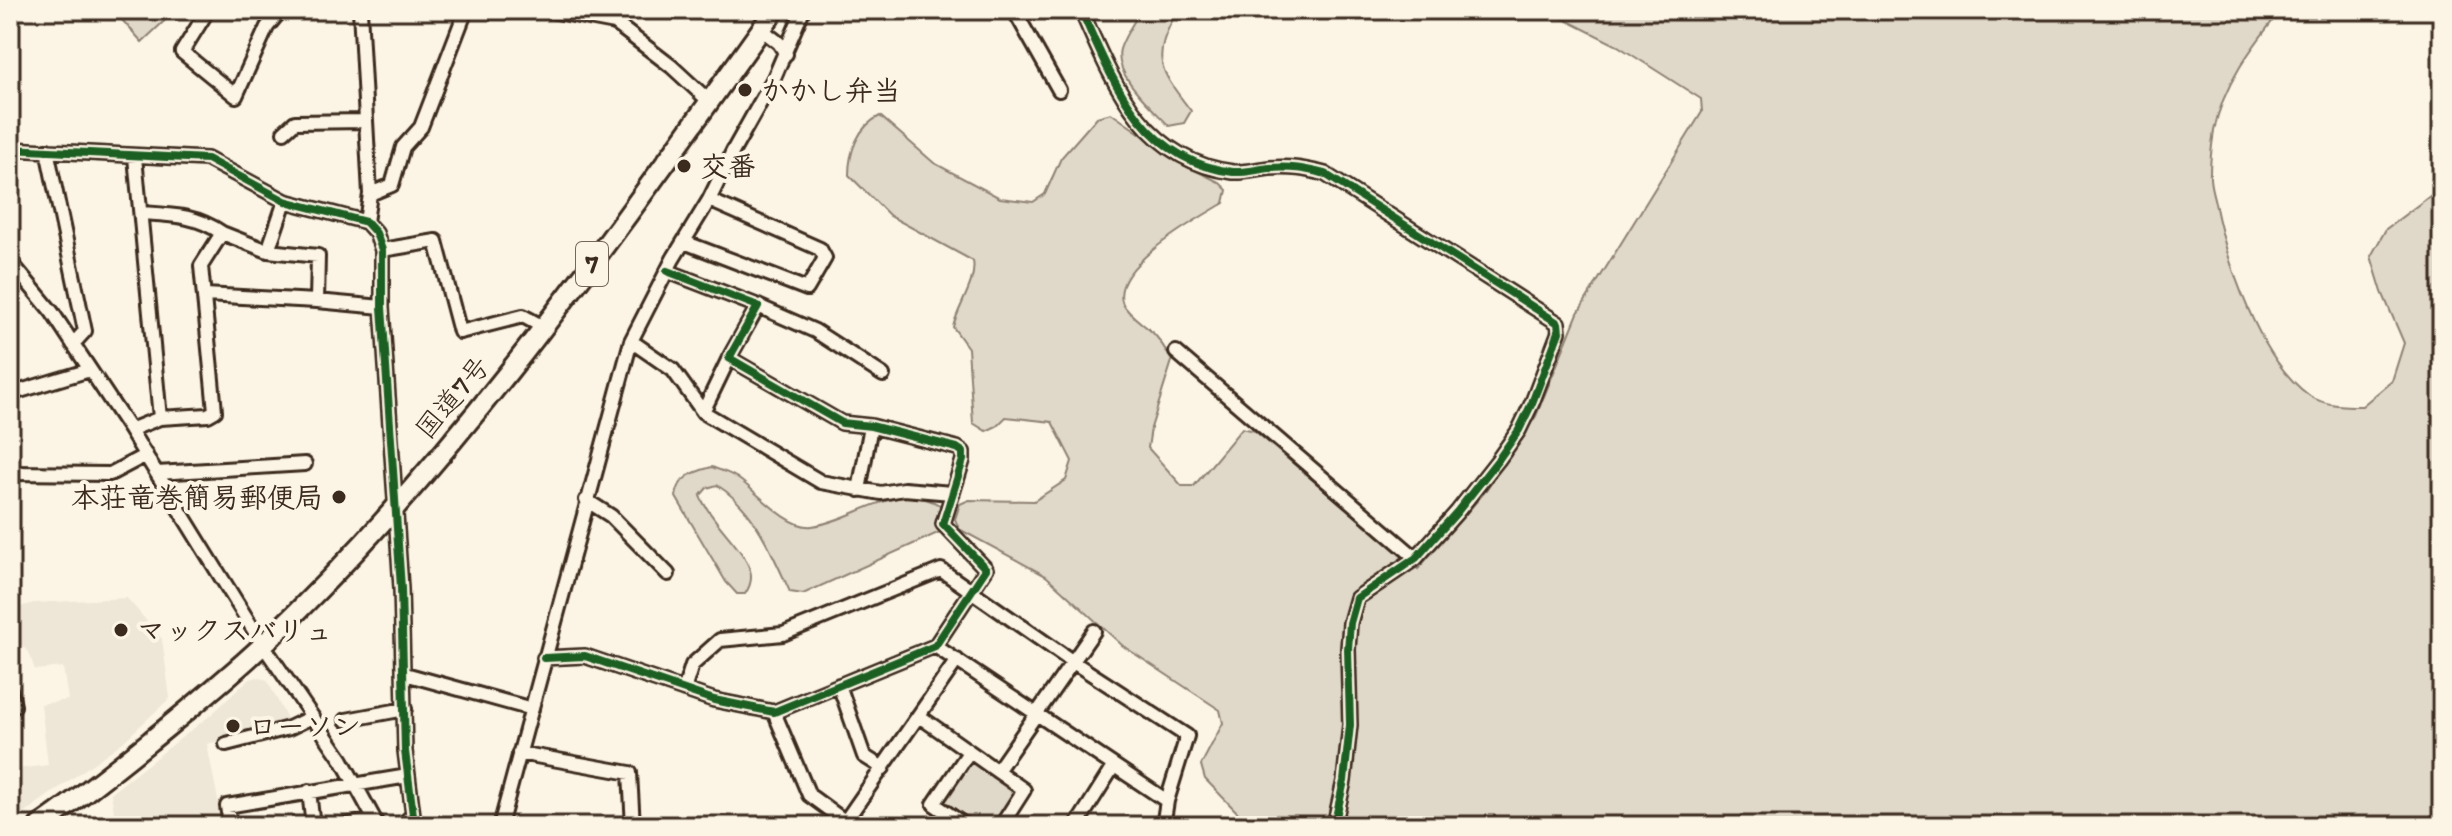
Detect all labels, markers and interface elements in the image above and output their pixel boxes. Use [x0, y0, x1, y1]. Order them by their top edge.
place label: かかし弁当 [761, 73, 901, 107]
marker: かかし弁当 [736, 81, 754, 99]
place label: 交番 [700, 149, 756, 183]
marker: 交番 [675, 157, 693, 175]
road number: 7 [576, 242, 608, 286]
street label: 国道7号 [408, 349, 496, 445]
place label: 本荘竜巻簡易郵便局 [71, 480, 323, 514]
marker: 本荘竜巻簡易郵便局 [330, 488, 348, 506]
place label: マックスバリュ [137, 613, 333, 647]
marker: マックスバリュ [112, 621, 130, 639]
place label: ローソン [249, 709, 361, 743]
marker: ローソン [224, 717, 242, 735]

